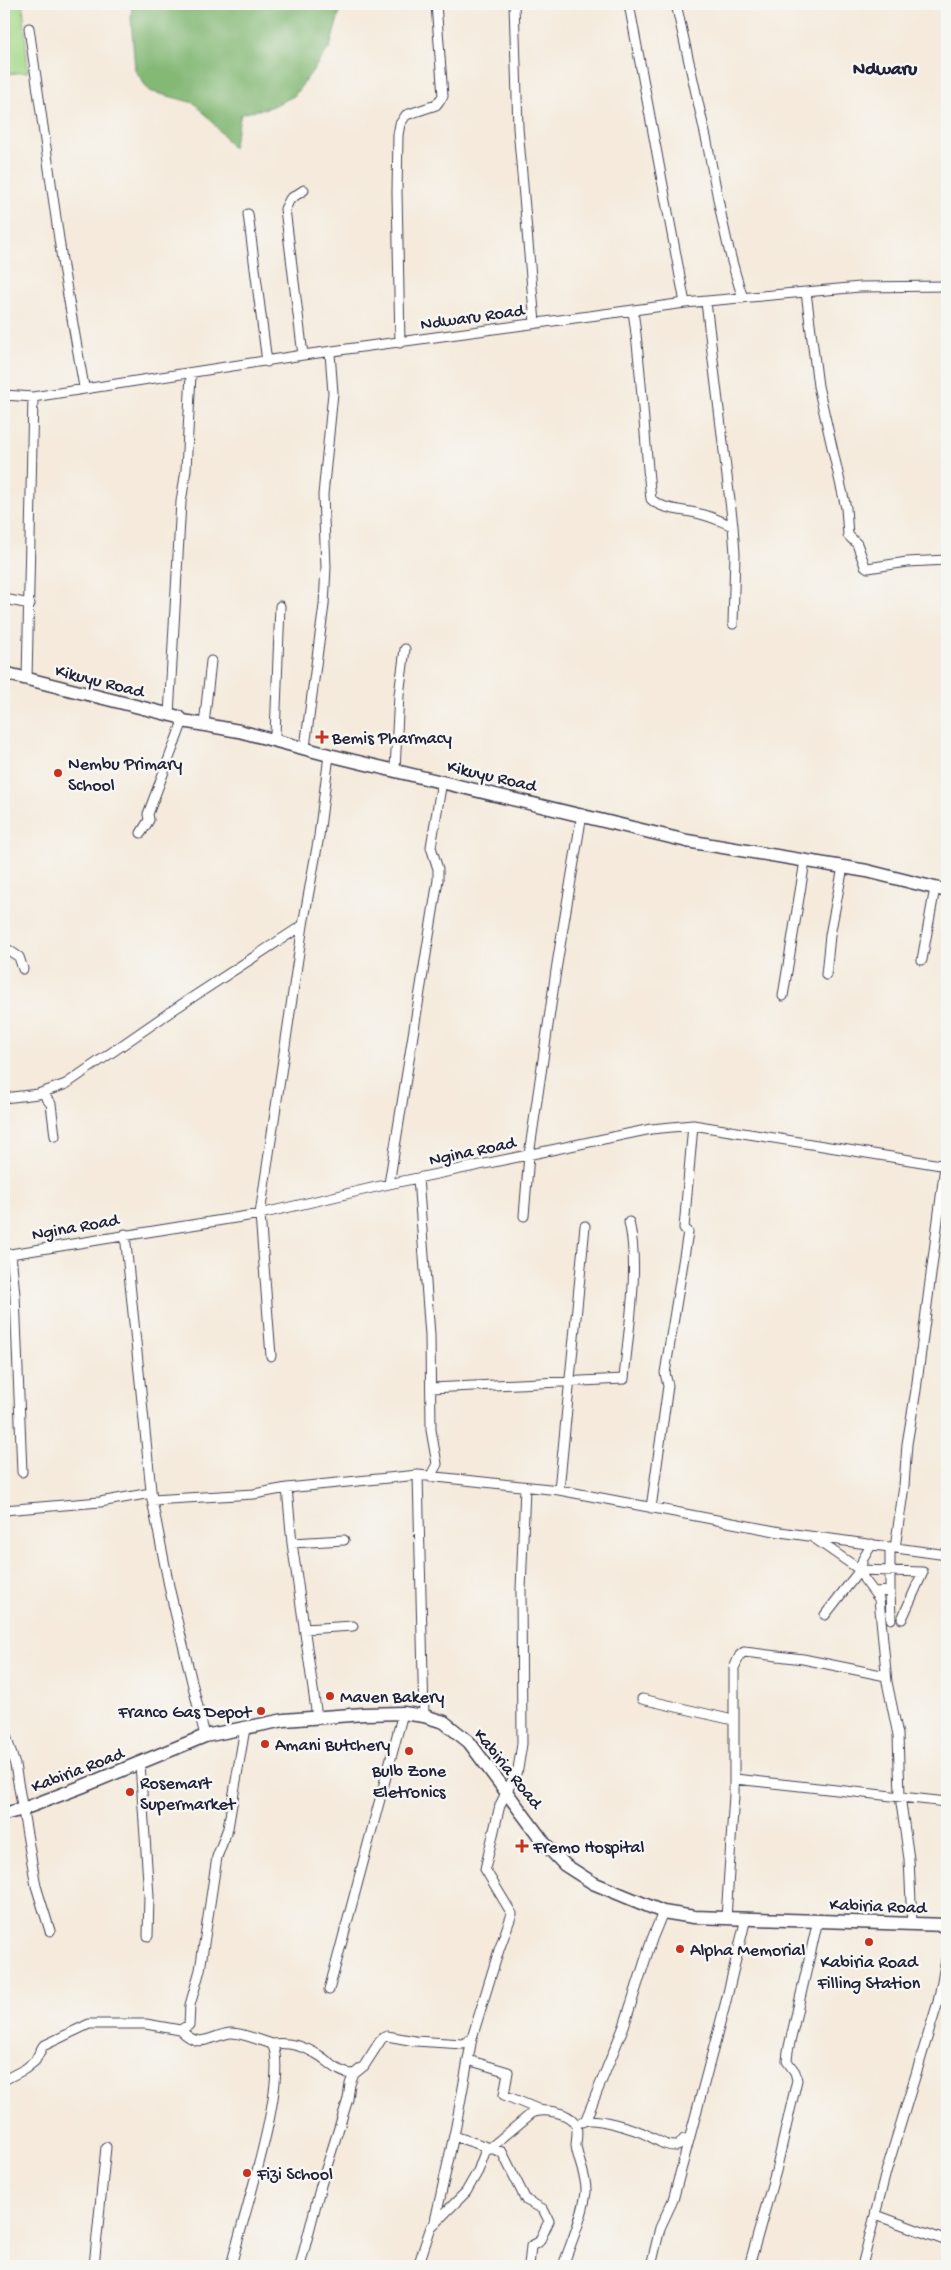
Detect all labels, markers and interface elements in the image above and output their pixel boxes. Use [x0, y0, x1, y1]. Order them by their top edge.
district label: Ndwaru [853, 59, 917, 82]
street label: Ndwaru Road [419, 301, 527, 336]
street label: Kikuyu Road [53, 661, 148, 704]
place label: Bemis Pharmacy [331, 729, 452, 750]
marker: Bemis Pharmacy [316, 731, 328, 743]
place label: Nembu Primary School [68, 755, 182, 797]
street label: Kikuyu Road [445, 757, 540, 798]
marker: Nembu Primary School [52, 767, 64, 779]
street label: Ngina Road [427, 1133, 519, 1172]
street label: Ngina Road [30, 1210, 122, 1246]
place label: Maven Bakery [340, 1688, 444, 1709]
marker: Maven Bakery [324, 1690, 336, 1702]
place label: Franco Gas Depot [117, 1703, 253, 1724]
marker: Franco Gas Depot [255, 1705, 267, 1717]
street label: Kabiria Road [468, 1725, 547, 1815]
place label: Amani Butchery [275, 1736, 391, 1757]
marker: Amani Butchery [259, 1738, 271, 1750]
street label: Kabiria Road [29, 1744, 128, 1799]
marker: Bulb Zone Eletronics [403, 1745, 415, 1757]
place label: Bulb Zone Eletronics [371, 1762, 447, 1804]
place label: Rosemart Supermarket [140, 1774, 237, 1816]
marker: Rosemart Supermarket [124, 1786, 136, 1798]
place label: Fremo Hospital [532, 1838, 645, 1859]
marker: Fremo Hospital [515, 1839, 529, 1853]
street label: Kabiria Road [829, 1895, 928, 1920]
marker: Kabiria Road Filling Station [863, 1936, 875, 1948]
place label: Alpha Memorial [690, 1941, 806, 1962]
marker: Alpha Memorial [674, 1943, 686, 1955]
place label: Kabiria Road Filling Station [817, 1953, 921, 1995]
place label: Fizi School [256, 2165, 333, 2186]
marker: Fizi School [241, 2167, 253, 2179]

